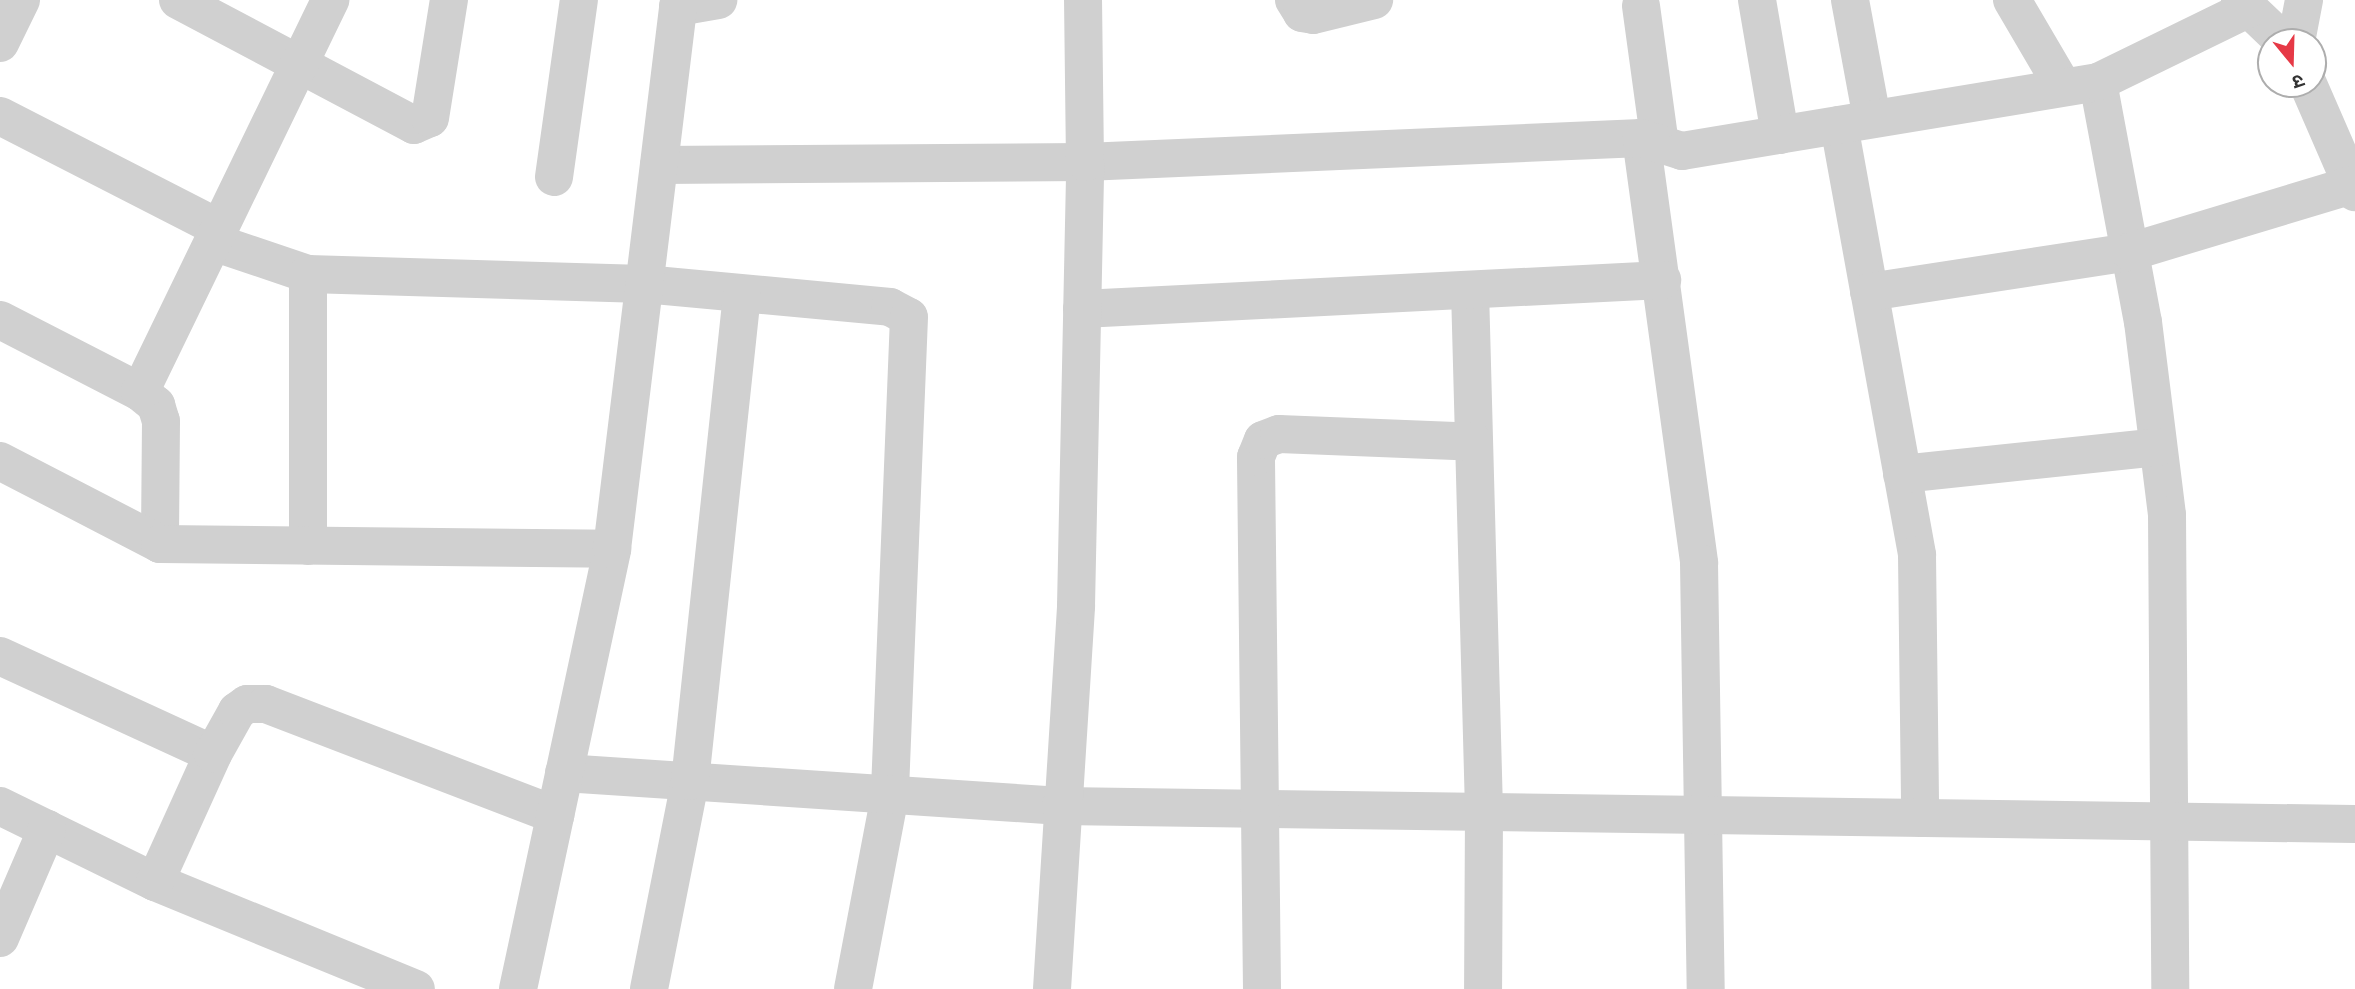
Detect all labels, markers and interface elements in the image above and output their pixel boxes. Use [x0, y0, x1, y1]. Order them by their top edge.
north arrow [2257, 28, 2327, 98]
text: उ [2289, 69, 2307, 94]

